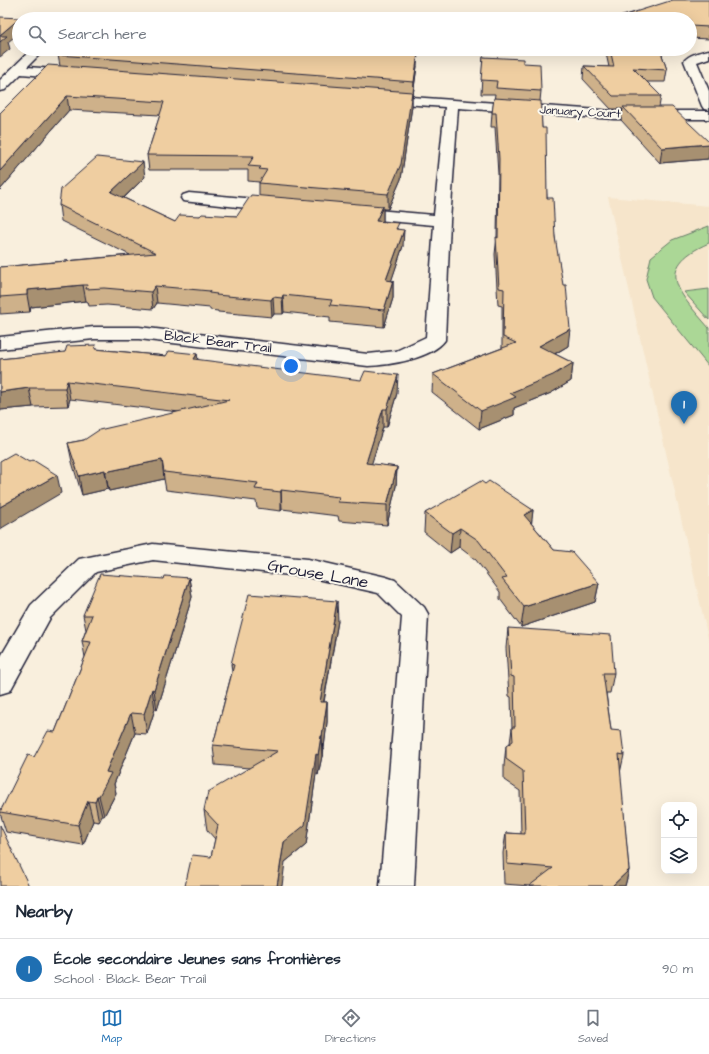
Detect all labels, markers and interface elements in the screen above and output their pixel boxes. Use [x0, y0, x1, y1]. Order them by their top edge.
search box [12, 12, 697, 56]
icon: search [26, 23, 48, 45]
text: Search here [58, 24, 147, 45]
street label: January Court [539, 101, 621, 124]
street label: Black Bear Trail [163, 325, 273, 359]
your location [281, 356, 301, 376]
pin: 1 [671, 391, 697, 424]
street label: Grouse Lane [266, 553, 370, 595]
map controls [661, 802, 697, 874]
button: locate [661, 802, 697, 838]
button: layers [661, 838, 697, 874]
text: Nearby [16, 900, 73, 924]
text: École secondaire Jeunes sans frontières [54, 949, 341, 970]
text: 1 [28, 960, 30, 978]
text: 90 m [662, 960, 693, 978]
text: School · Black Bear Trail [54, 970, 206, 988]
tab: Map [101, 1007, 123, 1046]
tab: Directions [325, 1007, 376, 1046]
tab: Saved [578, 1007, 608, 1046]

